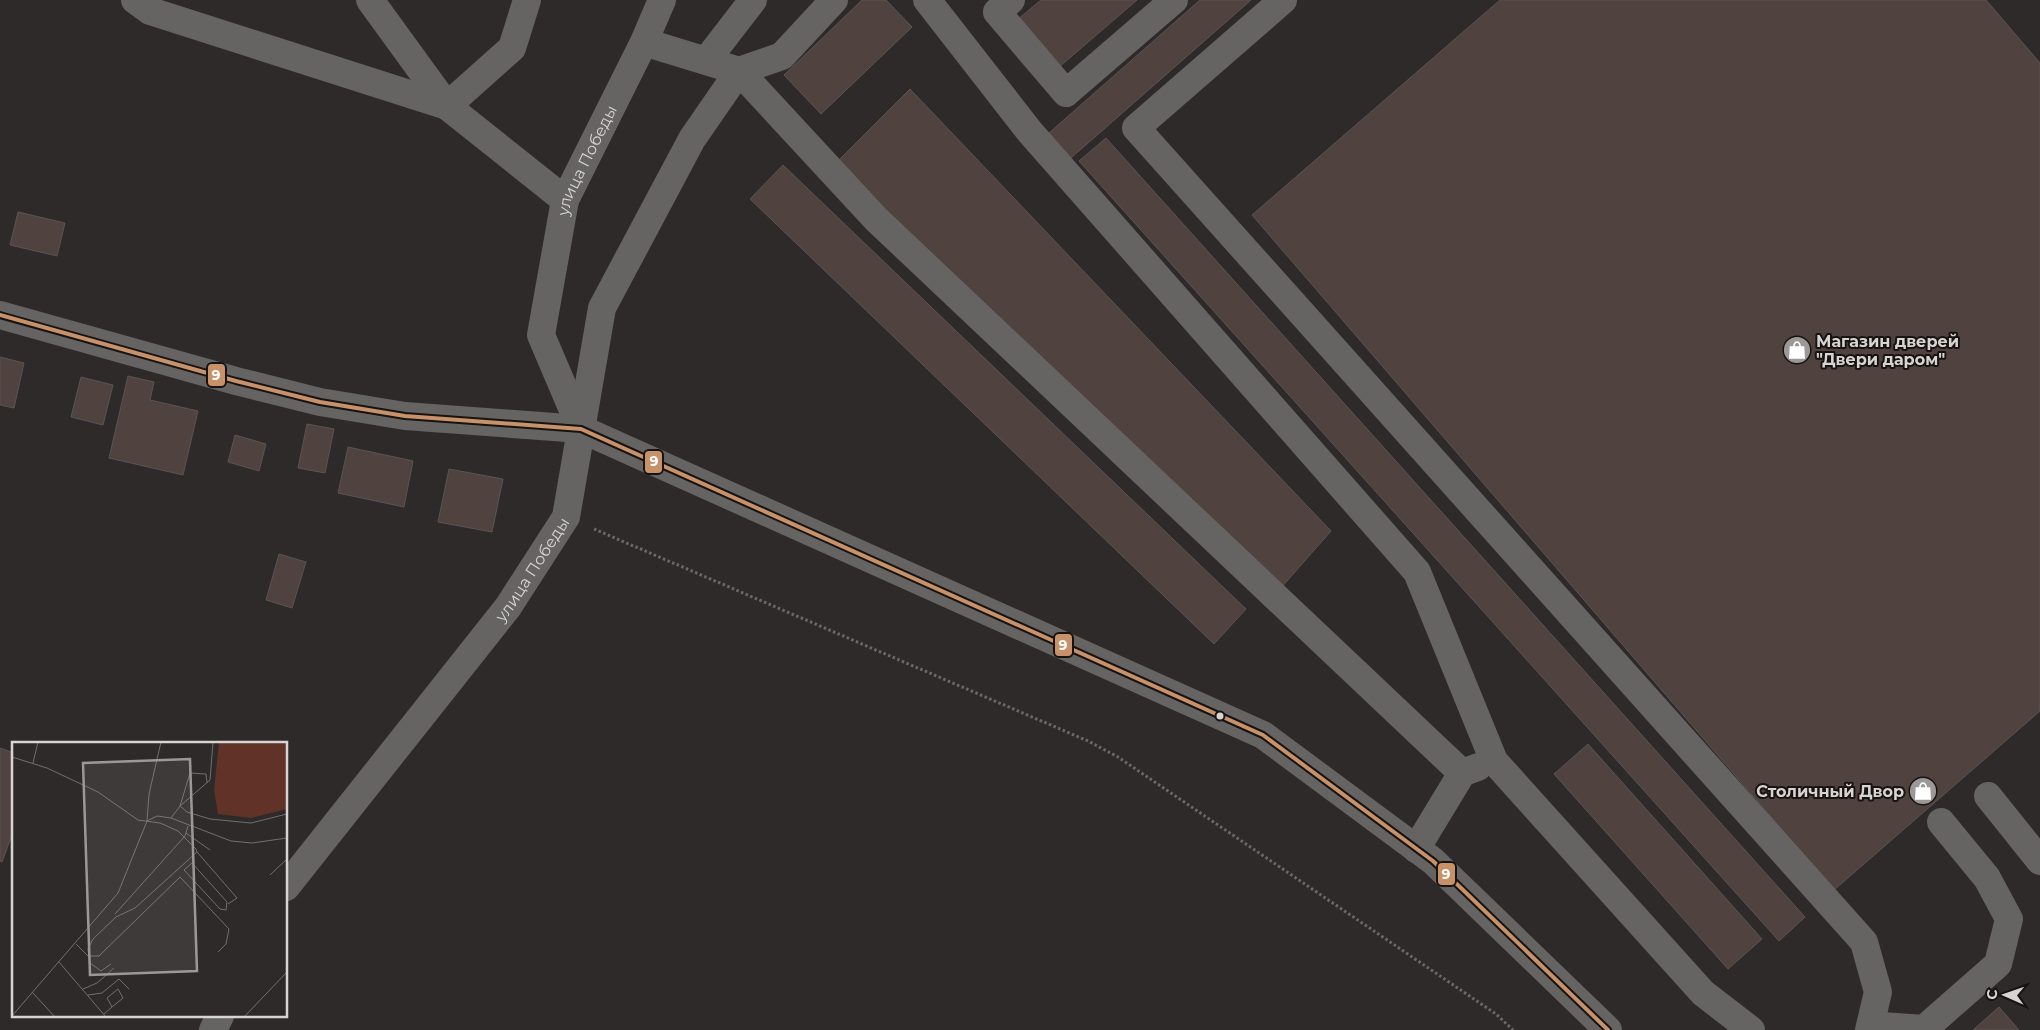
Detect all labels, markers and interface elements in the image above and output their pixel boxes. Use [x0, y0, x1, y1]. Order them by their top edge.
street label: улица Победы [553, 102, 621, 218]
place label: Магазин дверей "Двери даром" [1816, 332, 1959, 369]
shop icon: Магазин дверей "Двери даром" [1782, 335, 1812, 365]
line badge: 9 [207, 363, 226, 387]
text: 9 [212, 366, 221, 384]
line badge: 9 [644, 450, 663, 474]
text: 9 [650, 452, 659, 470]
street label: улица Победы [490, 514, 573, 626]
line badge: 9 [1054, 633, 1073, 657]
text: 9 [1059, 636, 1068, 654]
unlabelled marker [1215, 711, 1225, 721]
inset map [12, 742, 288, 1018]
shop icon: Столичный Двор [1908, 776, 1938, 806]
place label: Столичный Двор [1756, 782, 1904, 801]
line badge: 9 [1437, 862, 1456, 886]
text: 9 [1442, 865, 1451, 883]
north arrow [1980, 970, 2030, 1020]
text: С [1983, 989, 2001, 1000]

